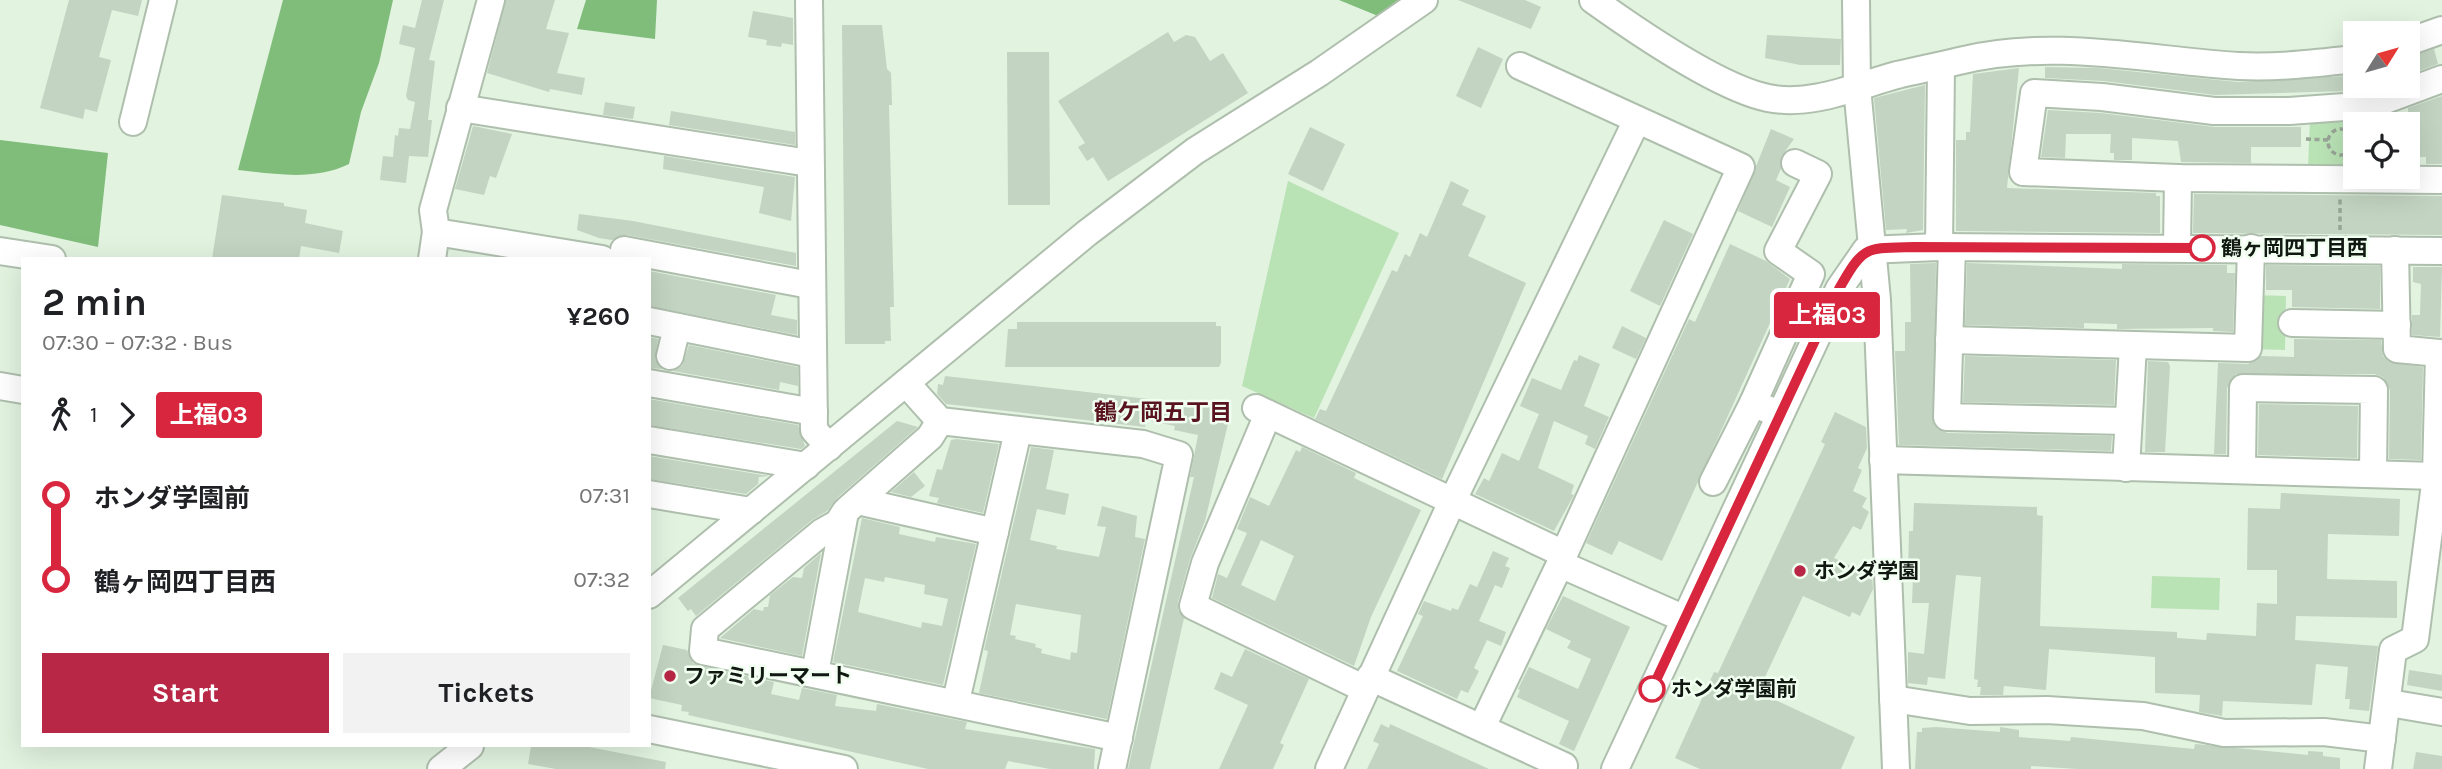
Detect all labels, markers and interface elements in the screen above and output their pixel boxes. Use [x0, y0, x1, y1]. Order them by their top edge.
north arrow [2343, 21, 2420, 98]
map controls [2343, 21, 2420, 189]
button: locate [2343, 112, 2420, 189]
marker: 鶴ヶ岡四丁目西 [2189, 235, 2215, 261]
place label: 鶴ヶ岡四丁目西 [2221, 236, 2368, 260]
text: 2 min [42, 280, 147, 325]
line badge: 上福03 [1778, 292, 1876, 338]
text: ¥260 [567, 301, 630, 332]
text: 上福03 [1788, 301, 1866, 329]
text: 07:30 – 07:32 · Bus [42, 329, 233, 356]
icon: walk [42, 396, 80, 434]
icon: forward [108, 396, 146, 434]
district label: 鶴ケ岡五丁目 [1094, 399, 1232, 426]
text: 1 [90, 401, 98, 428]
text: 上福03 [170, 401, 248, 429]
text: 07:31 [579, 482, 630, 509]
text: ホンダ学園前 [94, 483, 250, 514]
place label: ホンダ学園 [1814, 559, 1919, 583]
marker: ホンダ学園 [1792, 563, 1808, 579]
text: 07:32 [573, 566, 630, 593]
text: 鶴ヶ岡四丁目西 [94, 567, 276, 598]
button: Start [42, 653, 329, 733]
button: Tickets [343, 653, 630, 733]
place label: ファミリーマート [684, 664, 852, 688]
marker: ファミリーマート [662, 668, 678, 684]
marker: ホンダ学園前 [1639, 676, 1665, 702]
place label: ホンダ学園前 [1671, 677, 1797, 701]

